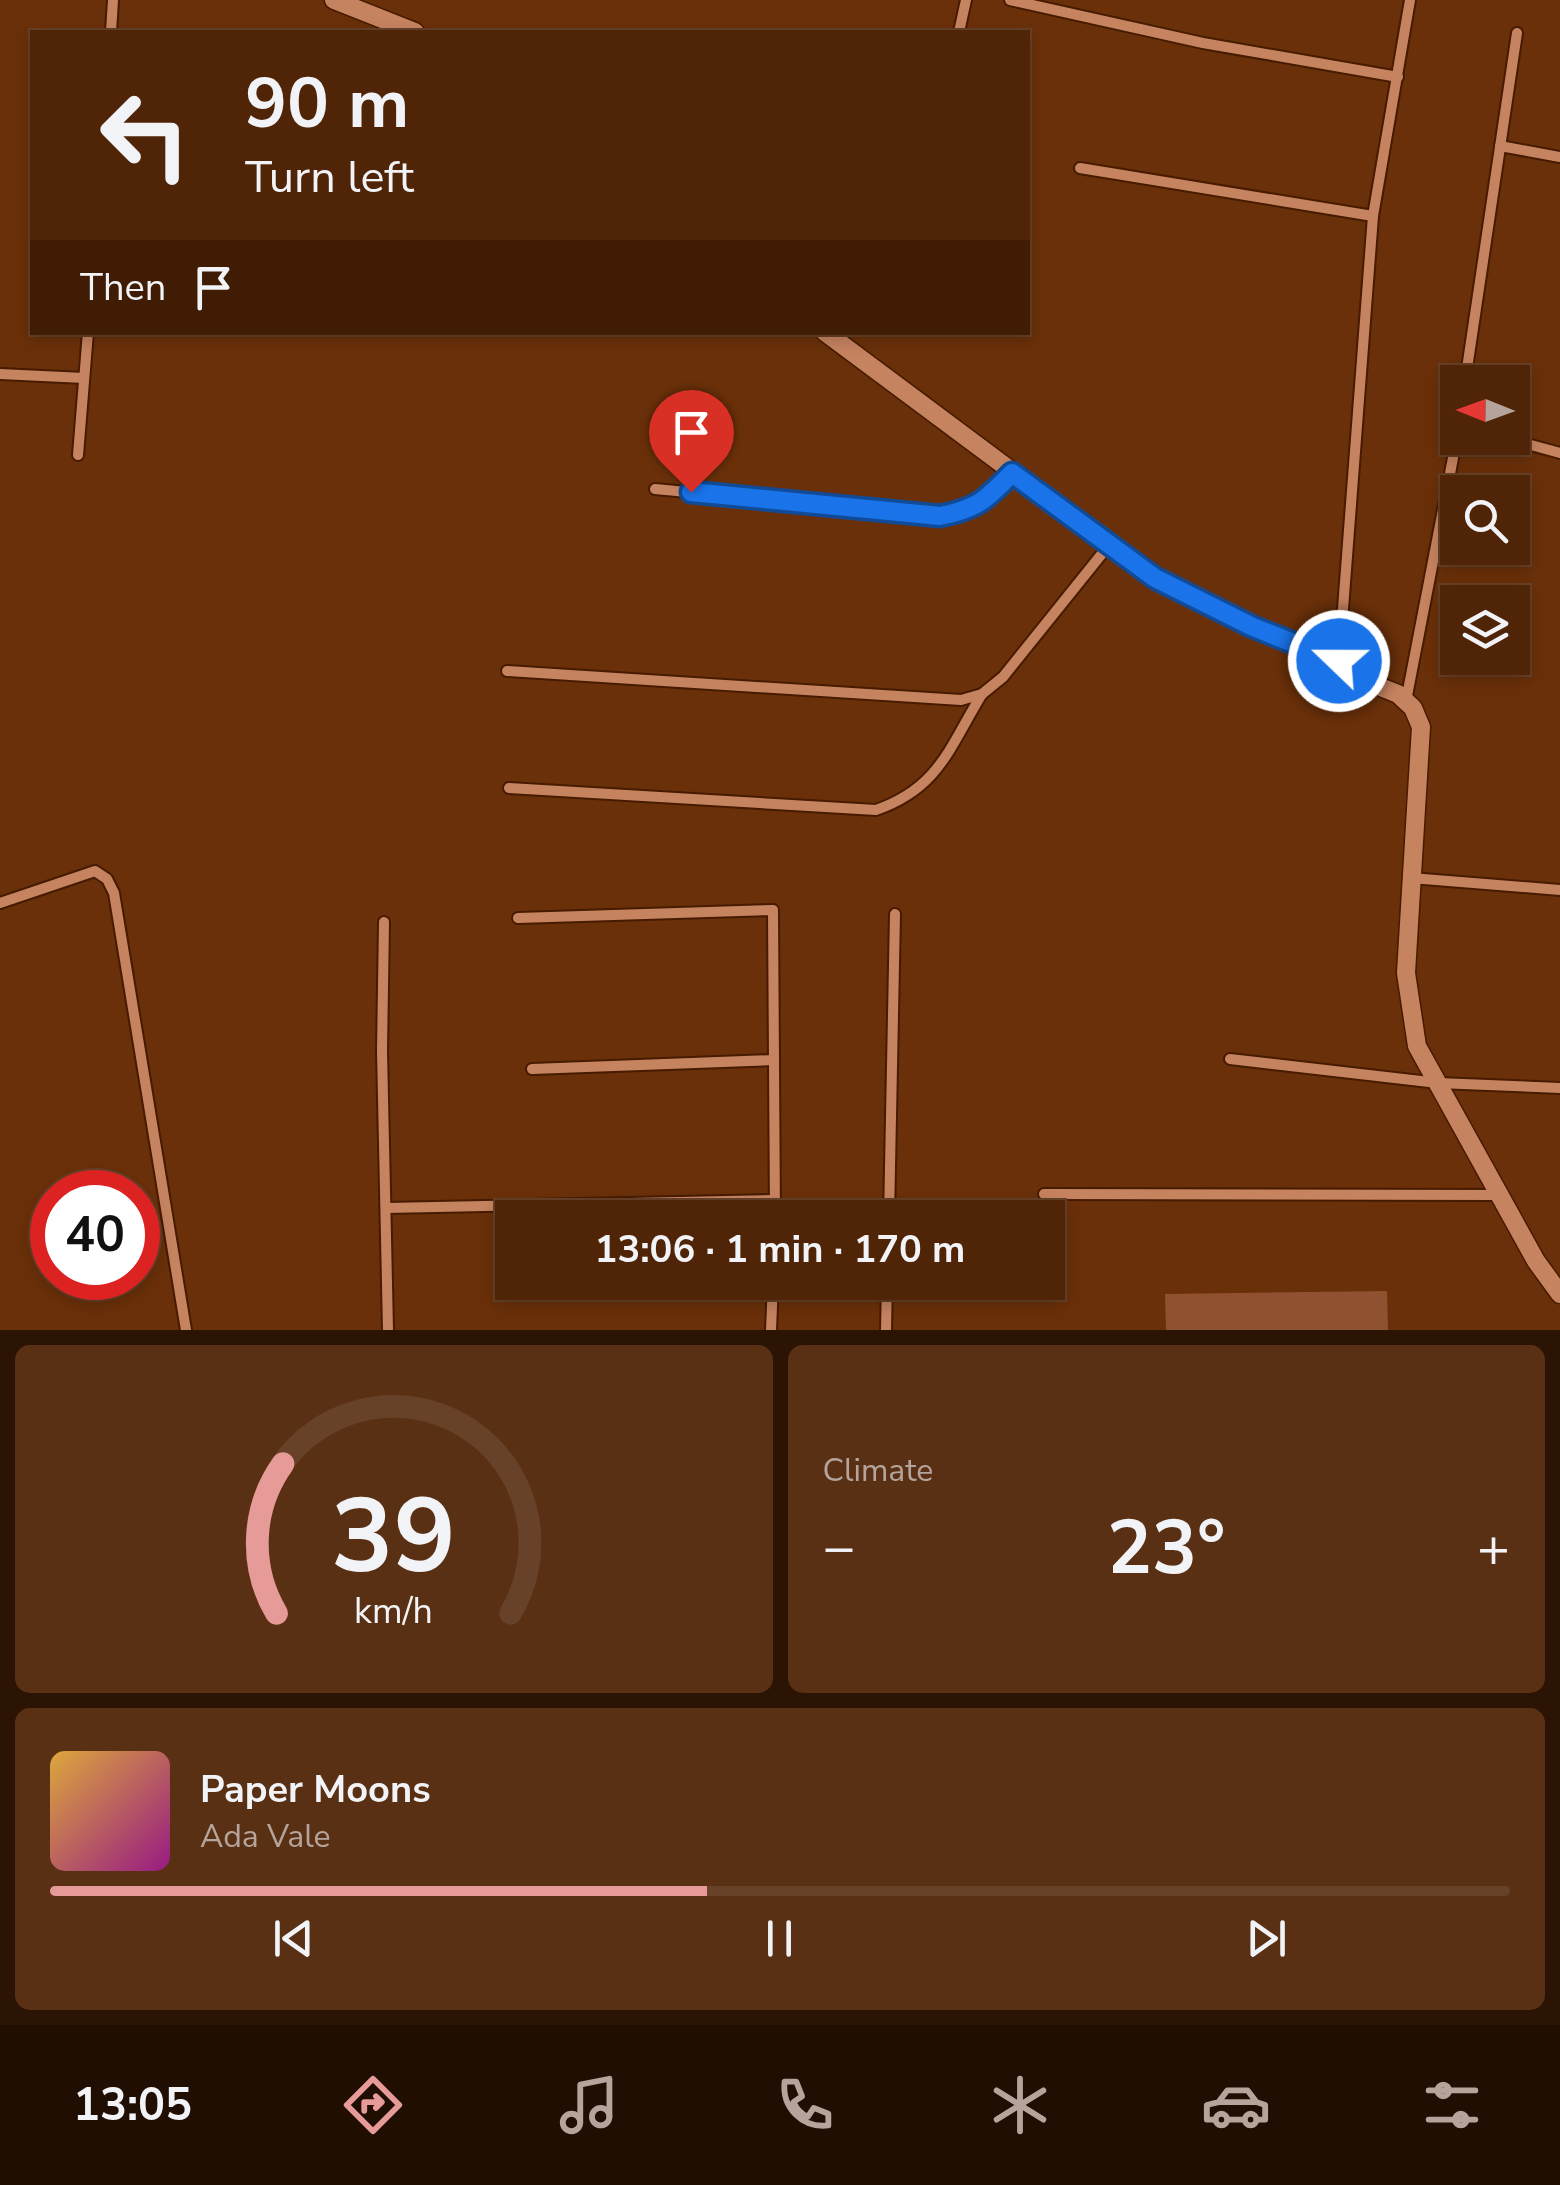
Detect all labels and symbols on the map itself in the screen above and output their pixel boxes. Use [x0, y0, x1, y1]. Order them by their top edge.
north arrow [1440, 365, 1530, 455]
pin [649, 390, 734, 493]
position arrow [1287, 609, 1391, 713]
speed limit sign: 40 [30, 1170, 160, 1300]

